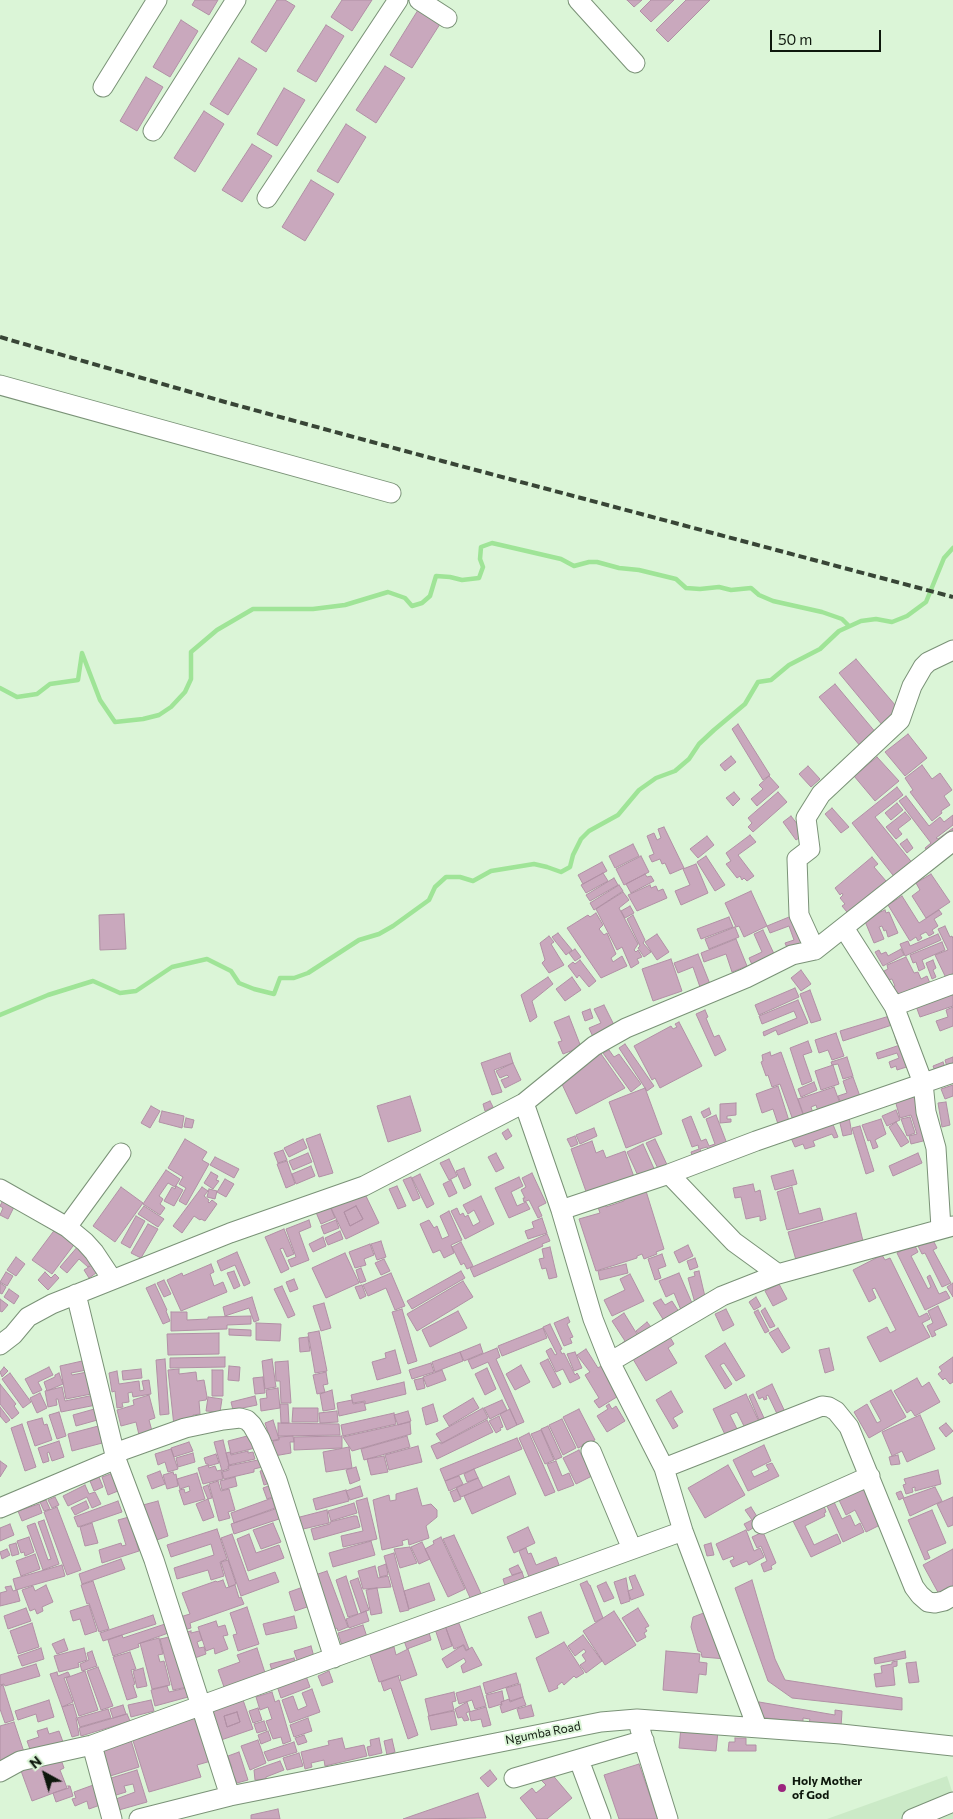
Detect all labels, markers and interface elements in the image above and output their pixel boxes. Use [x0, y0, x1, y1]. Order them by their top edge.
scale bar [773, 20, 884, 52]
text: 50 m [778, 30, 812, 48]
street label: Ngumba Road [504, 1719, 582, 1747]
north arrow [20, 1749, 70, 1799]
text: N [26, 1752, 45, 1772]
place label: Holy Mother of God [792, 1774, 862, 1802]
marker: Holy Mother of God [776, 1782, 788, 1794]

